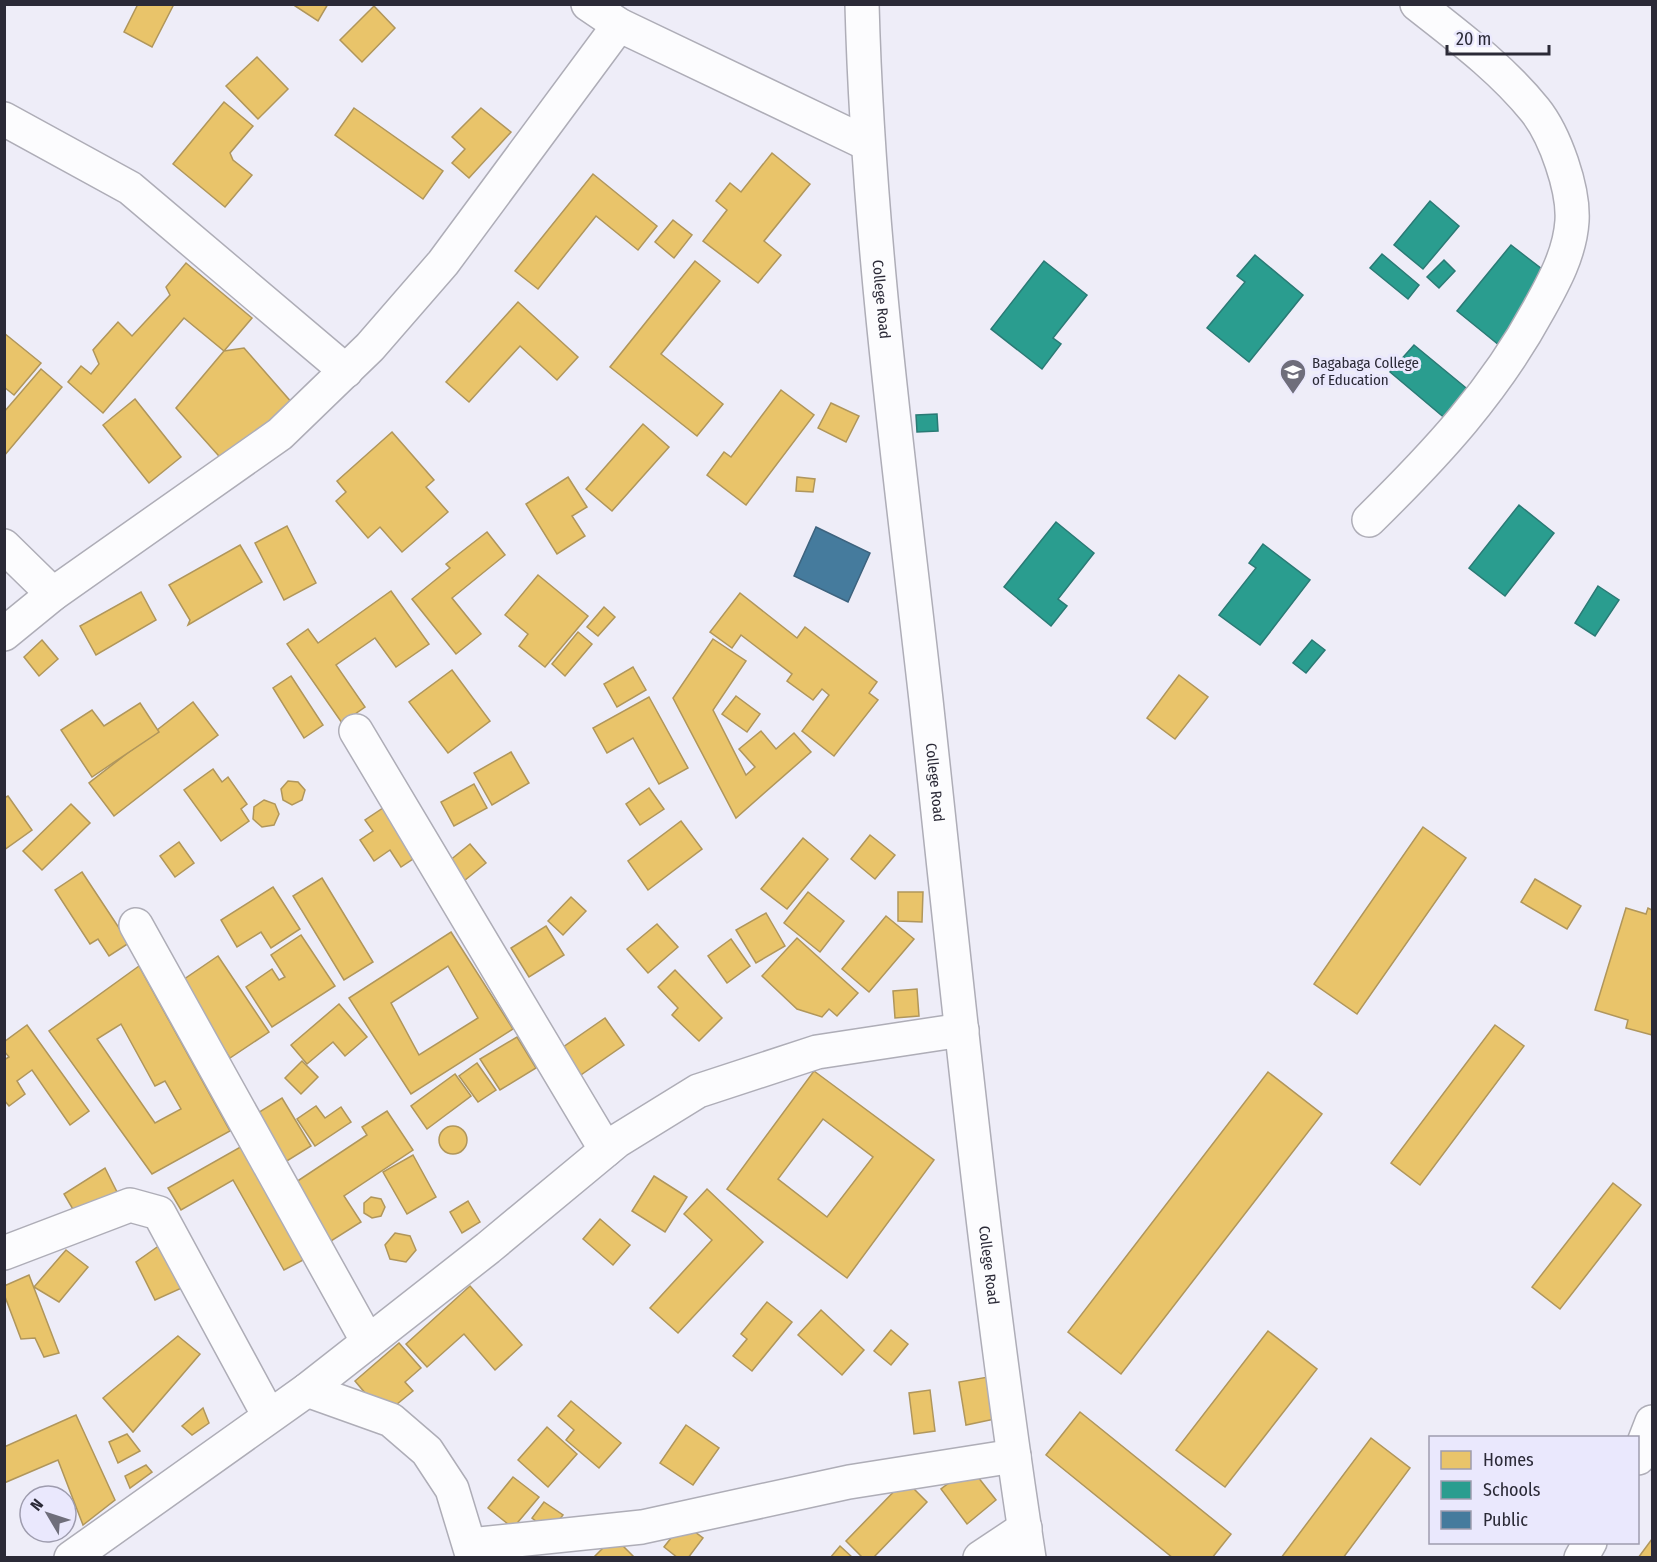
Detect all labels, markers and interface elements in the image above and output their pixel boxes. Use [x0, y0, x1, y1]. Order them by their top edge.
scale bar [1447, 18, 1549, 56]
text: 20 m [1456, 28, 1491, 50]
street label: College Road [869, 259, 894, 340]
place label: Bagabaga College of Education [1312, 354, 1419, 389]
school or university icon: Bagabaga College of Education [1278, 357, 1308, 395]
street label: College Road [922, 742, 948, 823]
street label: College Road [975, 1225, 1003, 1306]
legend [1429, 1436, 1639, 1544]
text: Homes [1483, 1449, 1534, 1471]
text: Schools [1483, 1479, 1541, 1501]
north arrow [18, 1484, 78, 1544]
text: N [26, 1495, 47, 1515]
text: Public [1483, 1509, 1528, 1531]

